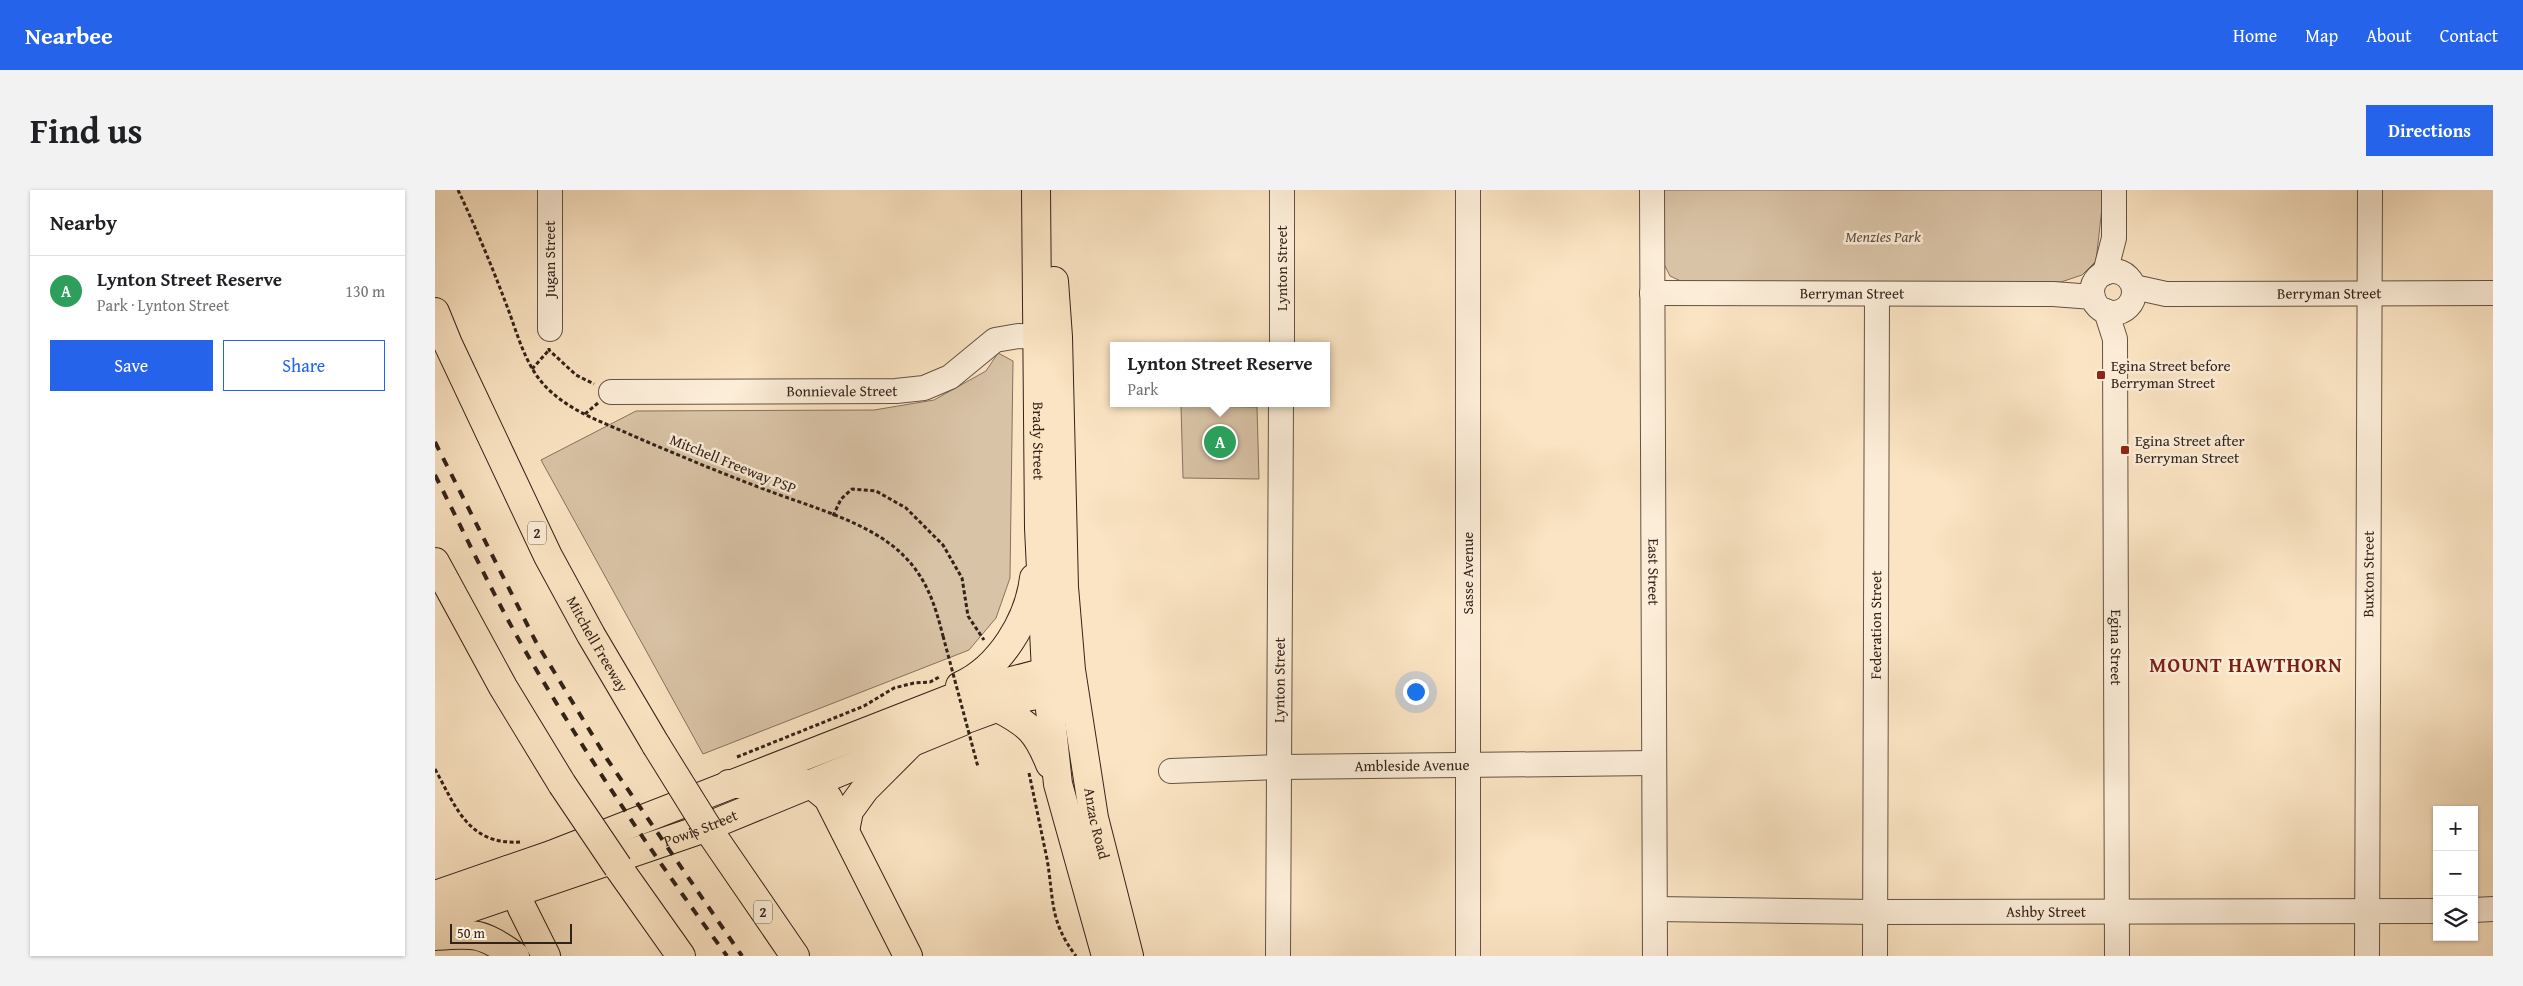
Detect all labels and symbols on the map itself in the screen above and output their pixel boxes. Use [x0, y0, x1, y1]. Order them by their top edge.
street label: Jugan Street [539, 220, 560, 300]
street label: Lynton Street [1271, 224, 1292, 311]
park label: Menzies Park [1845, 226, 1921, 247]
street label: Berryman Street [1800, 282, 1905, 304]
street label: Berryman Street [2277, 282, 2382, 304]
place label: Egina Street before Berryman Street [2111, 355, 2231, 393]
marker: Egina Street before Berryman Street [2095, 369, 2107, 381]
street label: Bonnievale Street [786, 380, 898, 401]
street label: Brady Street [1028, 402, 1050, 481]
pin: A [1204, 423, 1236, 461]
street label: Mitchell Freeway PSP [667, 429, 799, 498]
place label: Egina Street after Berryman Street [2135, 430, 2245, 468]
marker: Egina Street after Berryman Street [2119, 444, 2131, 456]
road number: 2 [528, 522, 546, 544]
street label: Buxton Street [2357, 530, 2379, 618]
street label: Sasse Avenue [1457, 532, 1478, 614]
street label: East Street [1643, 538, 1665, 606]
street label: Federation Street [1865, 570, 1886, 679]
street label: Mitchell Freeway [562, 592, 634, 697]
street label: Egina Street [2106, 609, 2127, 686]
street label: Lynton Street [1268, 636, 1290, 723]
district label: MOUNT HAWTHORN [2149, 650, 2343, 679]
your location [1403, 679, 1429, 705]
street label: Ambleside Avenue [1354, 754, 1470, 776]
street label: Anzac Road [1079, 786, 1115, 861]
street label: Powis Street [661, 804, 741, 851]
road number: 2 [754, 900, 772, 924]
street label: Ashby Street [2006, 901, 2087, 922]
scale bar [450, 921, 573, 944]

